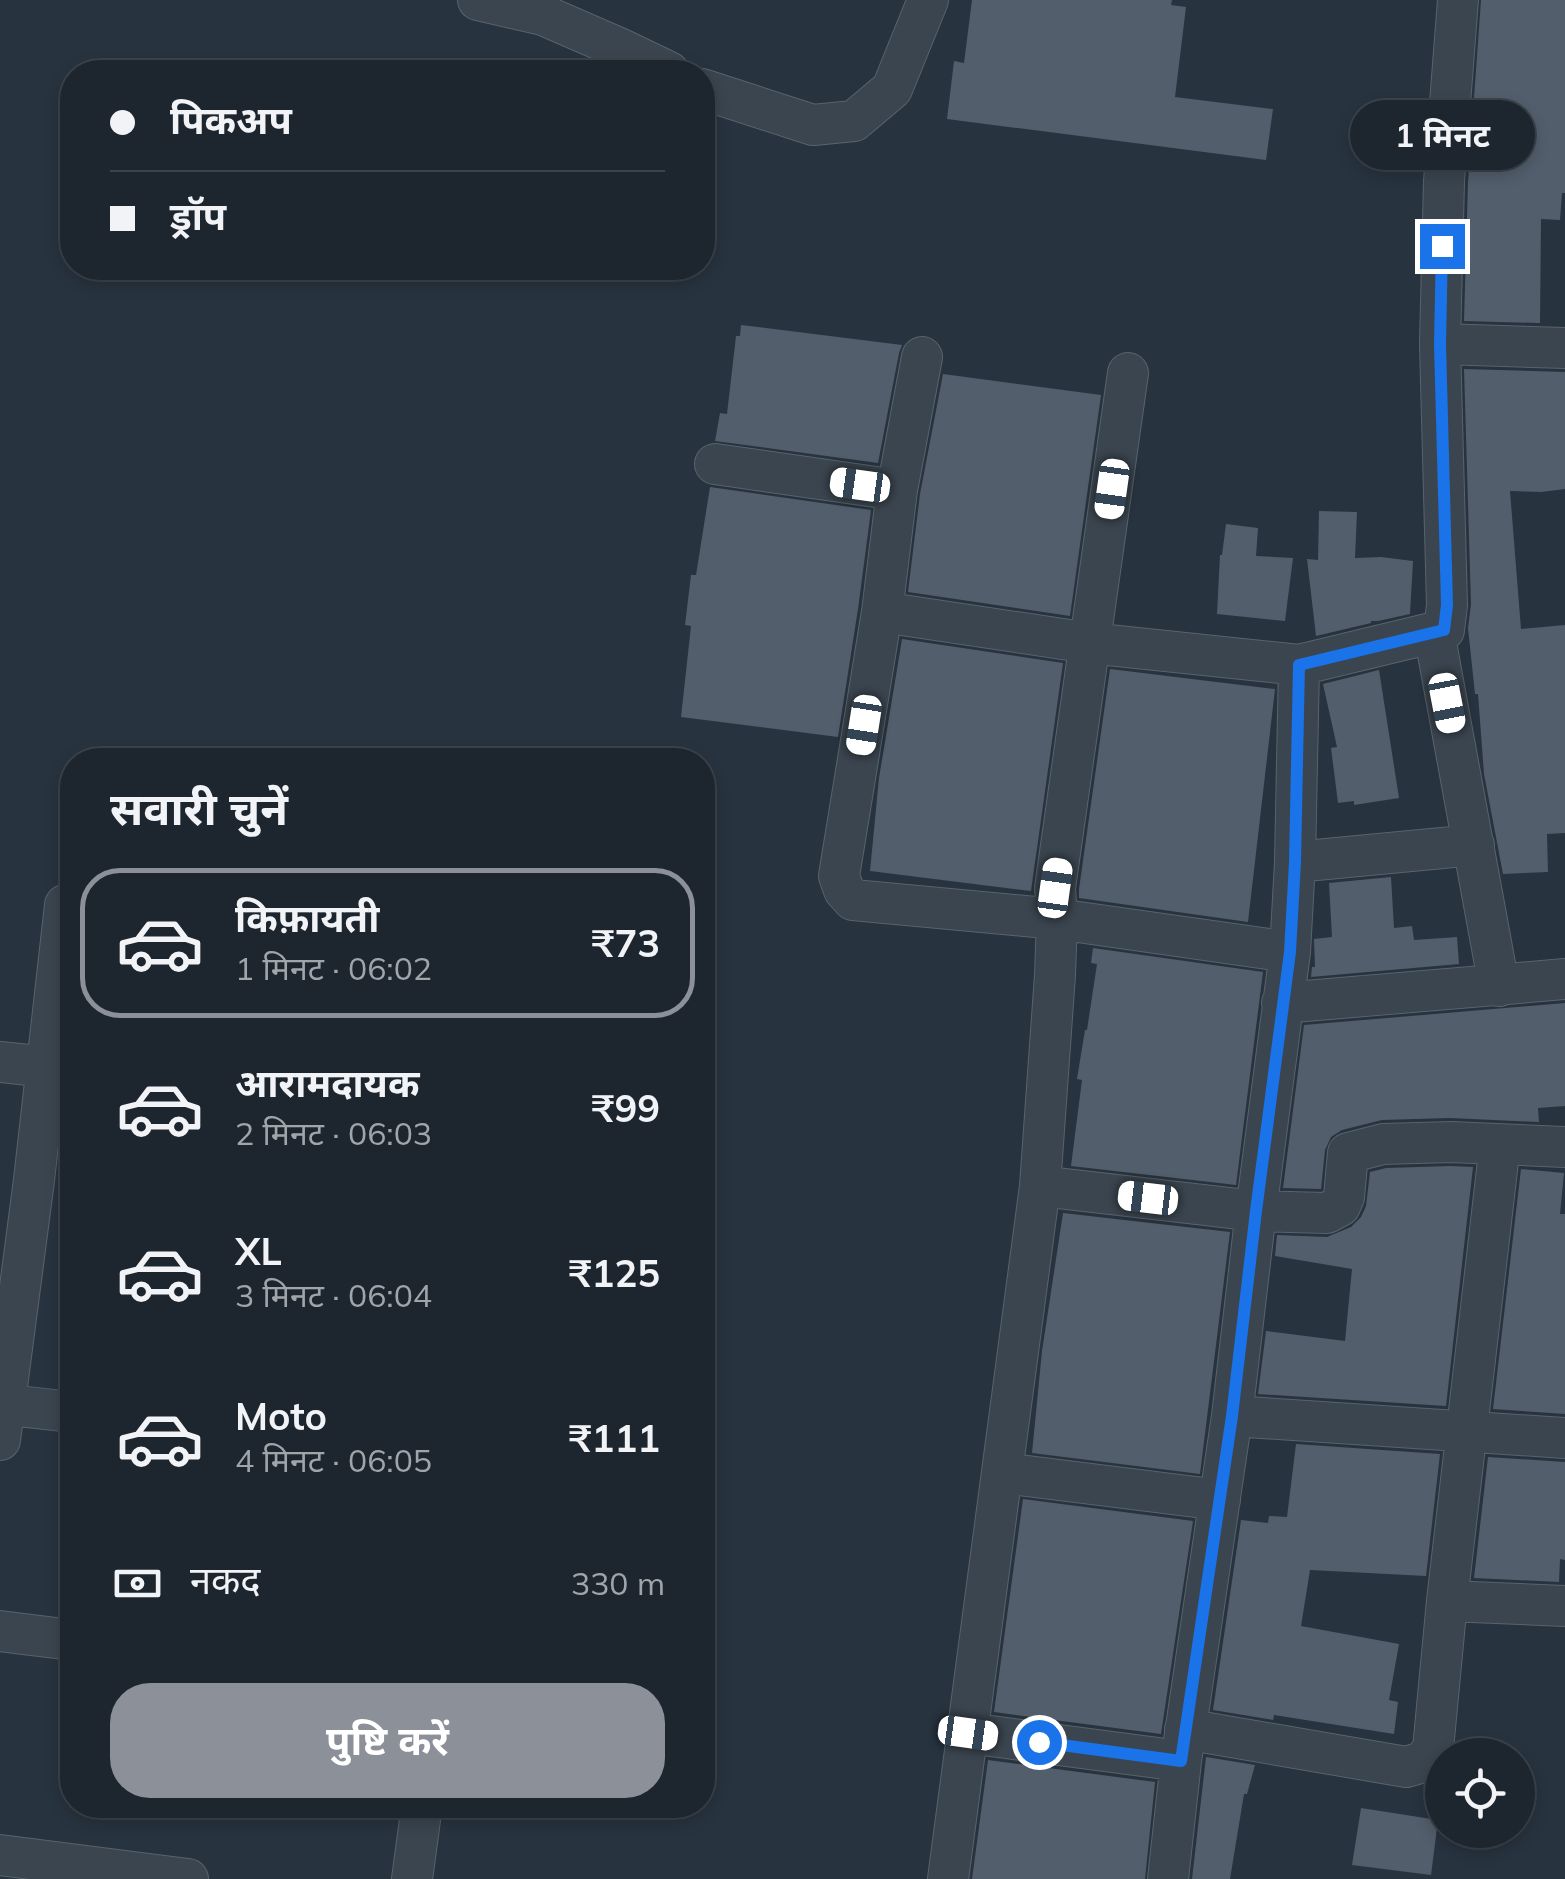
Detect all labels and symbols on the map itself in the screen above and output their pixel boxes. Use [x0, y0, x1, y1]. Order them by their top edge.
callout: 1 मिनट [1350, 101, 1534, 171]
route end [1420, 224, 1465, 269]
car [1093, 457, 1131, 521]
car [828, 466, 892, 504]
car [1427, 671, 1467, 735]
car [844, 693, 884, 757]
car [1036, 856, 1074, 920]
car [1116, 1179, 1180, 1217]
car [936, 1714, 1000, 1752]
route start [1017, 1720, 1062, 1765]

